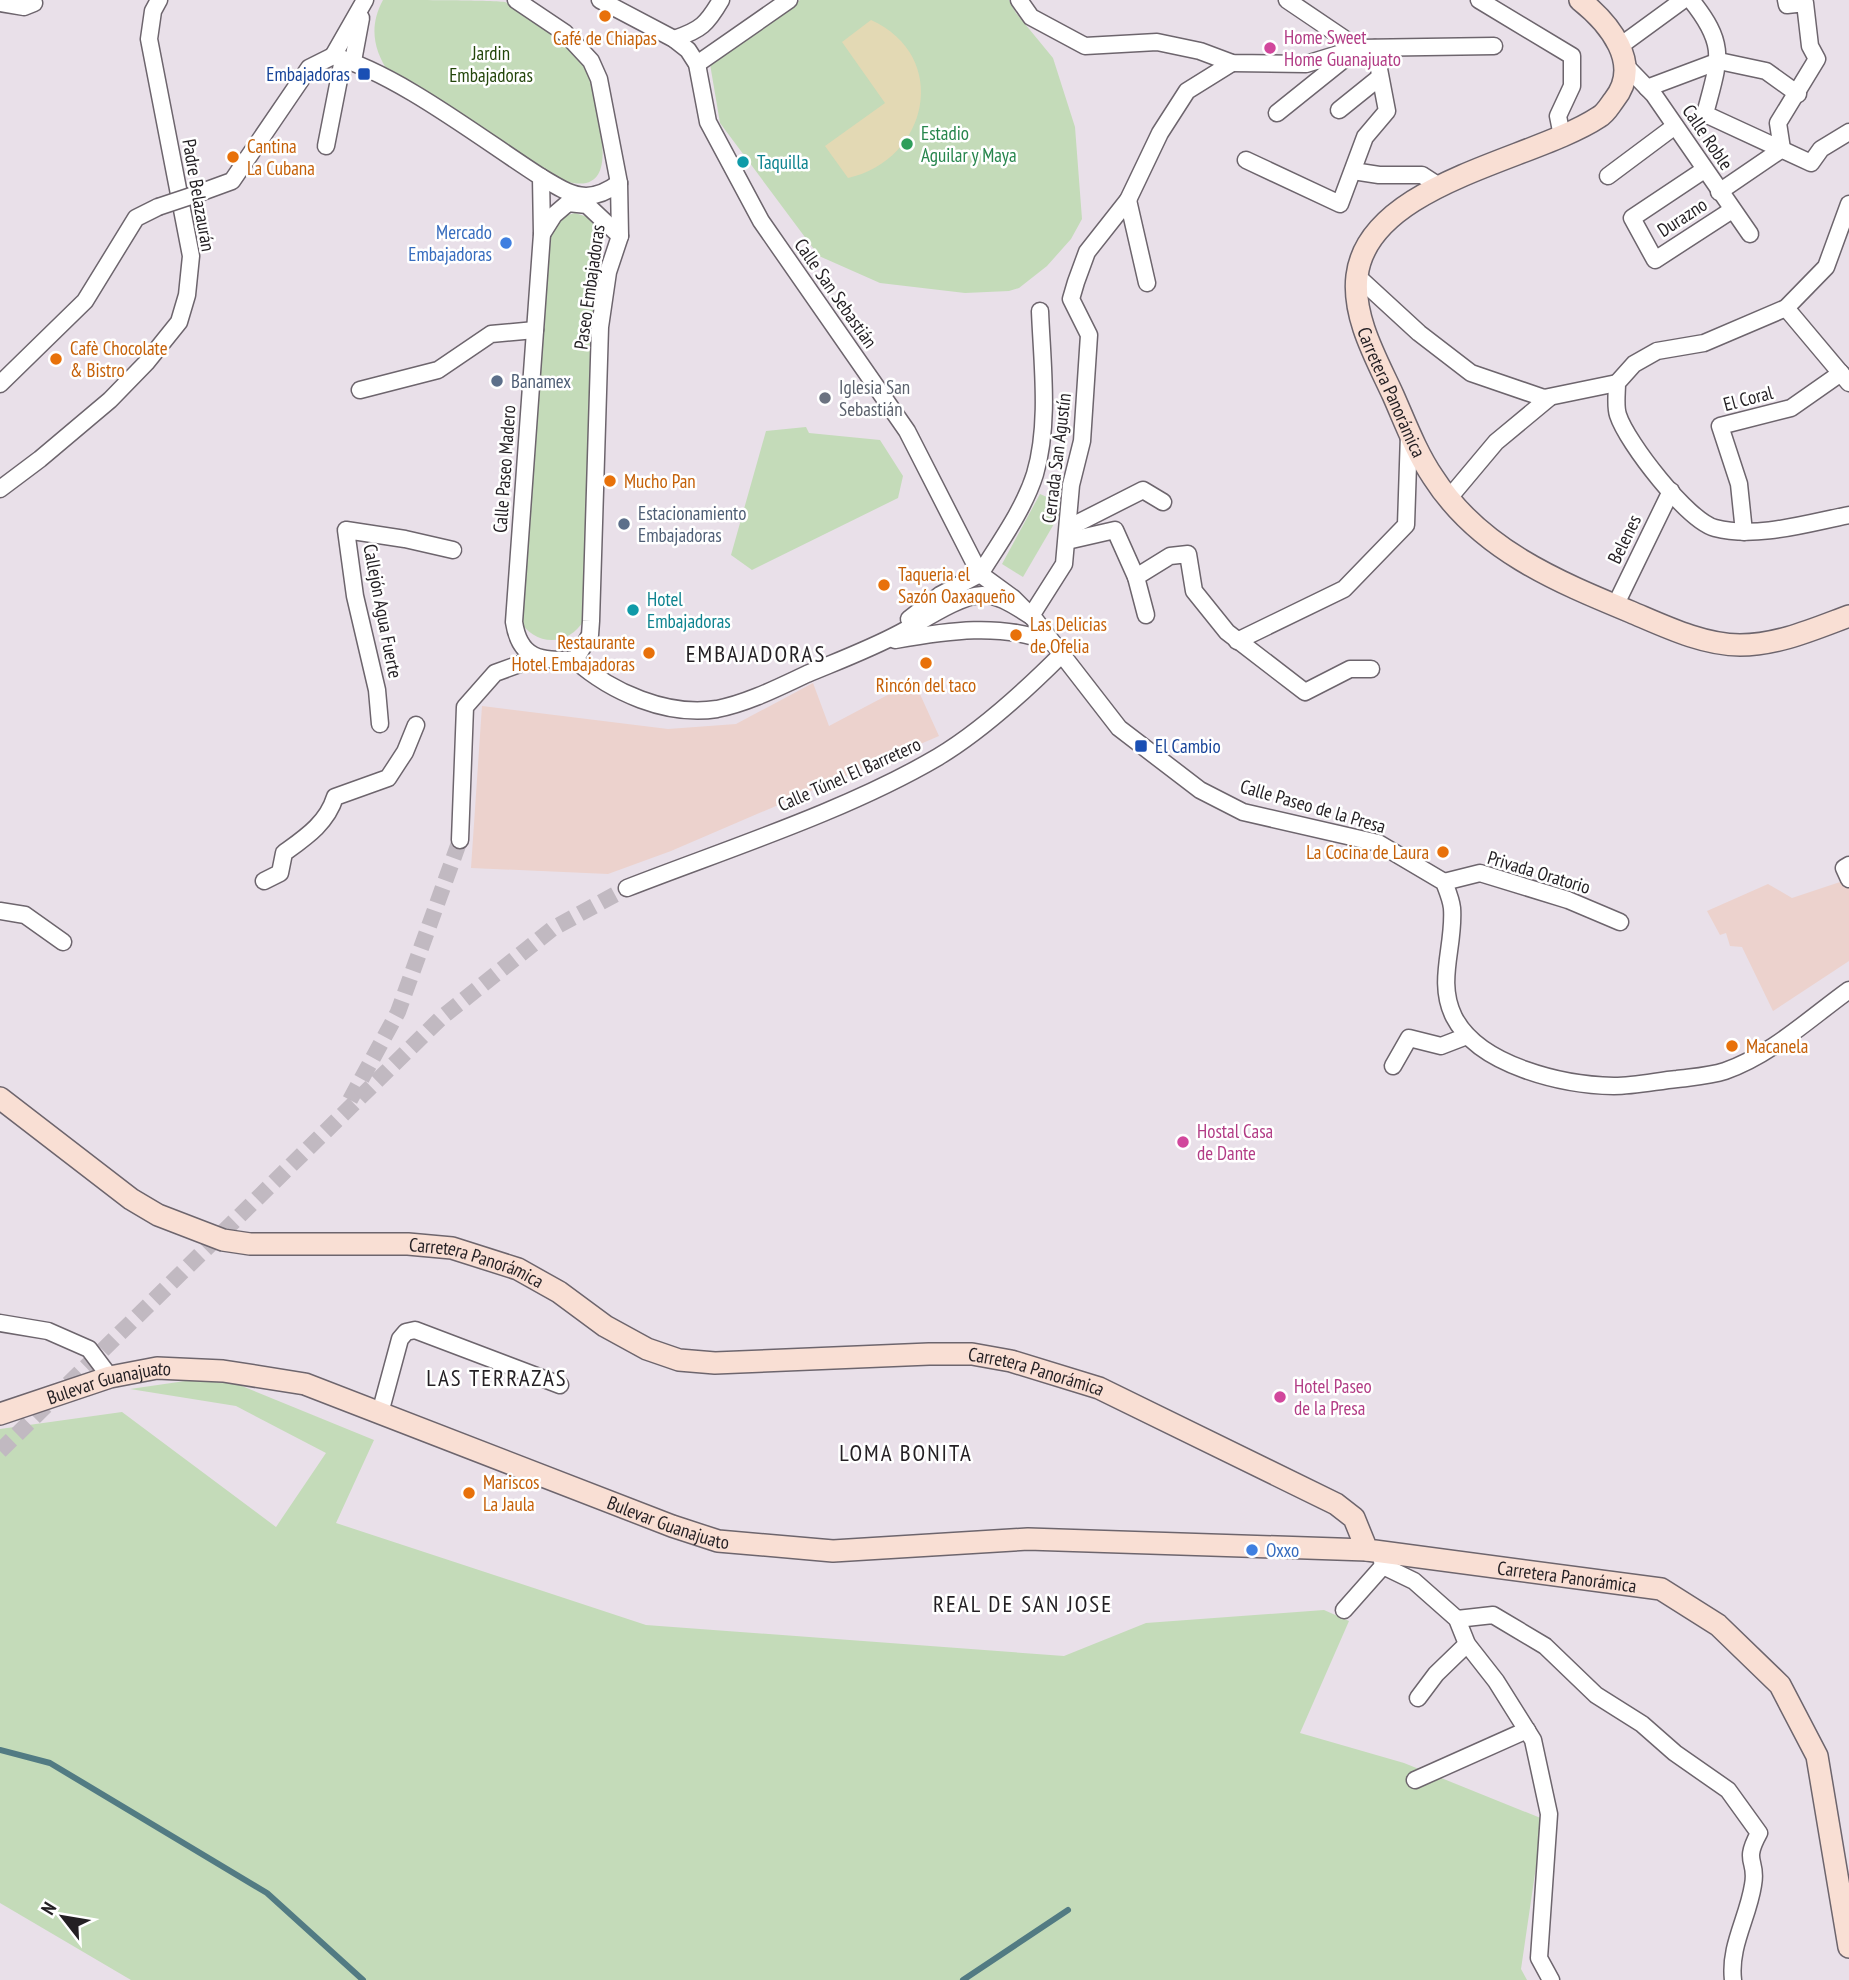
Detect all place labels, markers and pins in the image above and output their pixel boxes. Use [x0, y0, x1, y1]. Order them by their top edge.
marker: Café de Chiapas [597, 8, 613, 24]
place label: Home Sweet Home Guanajuato [1284, 25, 1401, 71]
place label: Café de Chiapas [553, 26, 657, 50]
marker: Home Sweet Home Guanajuato [1262, 40, 1278, 56]
place label: Embajadoras [266, 62, 350, 86]
marker: Embajadoras [356, 66, 372, 82]
place label: Estadio Aguilar y Maya [921, 121, 1017, 167]
place label: Cantina La Cubana [247, 134, 315, 180]
marker: Estadio Aguilar y Maya [899, 136, 915, 152]
marker: Cantina La Cubana [225, 149, 241, 165]
place label: Taquilla [757, 150, 809, 174]
marker: Taquilla [735, 154, 751, 170]
place label: Mercado Embajadoras [408, 220, 492, 266]
marker: Mercado Embajadoras [498, 235, 514, 251]
place label: Cafè Chocolate & Bistro [70, 336, 168, 382]
marker: Cafè Chocolate & Bistro [48, 351, 64, 367]
place label: Banamex [511, 369, 571, 393]
marker: Banamex [489, 373, 505, 389]
place label: Iglesia San Sebastián [839, 375, 910, 421]
marker: Iglesia San Sebastián [817, 390, 833, 406]
place label: Mucho Pan [624, 469, 696, 493]
marker: Mucho Pan [602, 473, 618, 489]
place label: Estacionamiento Embajadoras [638, 501, 746, 547]
marker: Estacionamiento Embajadoras [616, 516, 632, 532]
place label: Taqueria el Sazón Oaxaqueño [898, 562, 1015, 608]
marker: Taqueria el Sazón Oaxaqueño [876, 577, 892, 593]
place label: Hotel Embajadoras [647, 587, 731, 633]
marker: Hotel Embajadoras [625, 602, 641, 618]
place label: Las Delicias de Ofelia [1030, 612, 1107, 658]
marker: Las Delicias de Ofelia [1008, 627, 1024, 643]
place label: Restaurante Hotel Embajadoras [512, 630, 635, 676]
marker: Restaurante Hotel Embajadoras [641, 645, 657, 661]
marker: Rincón del taco [918, 655, 934, 671]
place label: Rincón del taco [876, 673, 976, 697]
place label: El Cambio [1155, 734, 1221, 758]
marker: El Cambio [1133, 738, 1149, 754]
place label: La Cocina de Laura [1306, 840, 1429, 864]
marker: La Cocina de Laura [1435, 844, 1451, 860]
place label: Macanela [1746, 1034, 1808, 1058]
marker: Macanela [1724, 1038, 1740, 1054]
place label: Hostal Casa de Dante [1197, 1119, 1273, 1165]
marker: Hostal Casa de Dante [1175, 1134, 1191, 1150]
place label: Hotel Paseo de la Presa [1294, 1374, 1372, 1420]
marker: Hotel Paseo de la Presa [1272, 1389, 1288, 1405]
place label: Mariscos La Jaula [483, 1470, 540, 1516]
marker: Mariscos La Jaula [461, 1485, 477, 1501]
place label: Oxxo [1266, 1538, 1299, 1562]
marker: Oxxo [1244, 1542, 1260, 1558]

